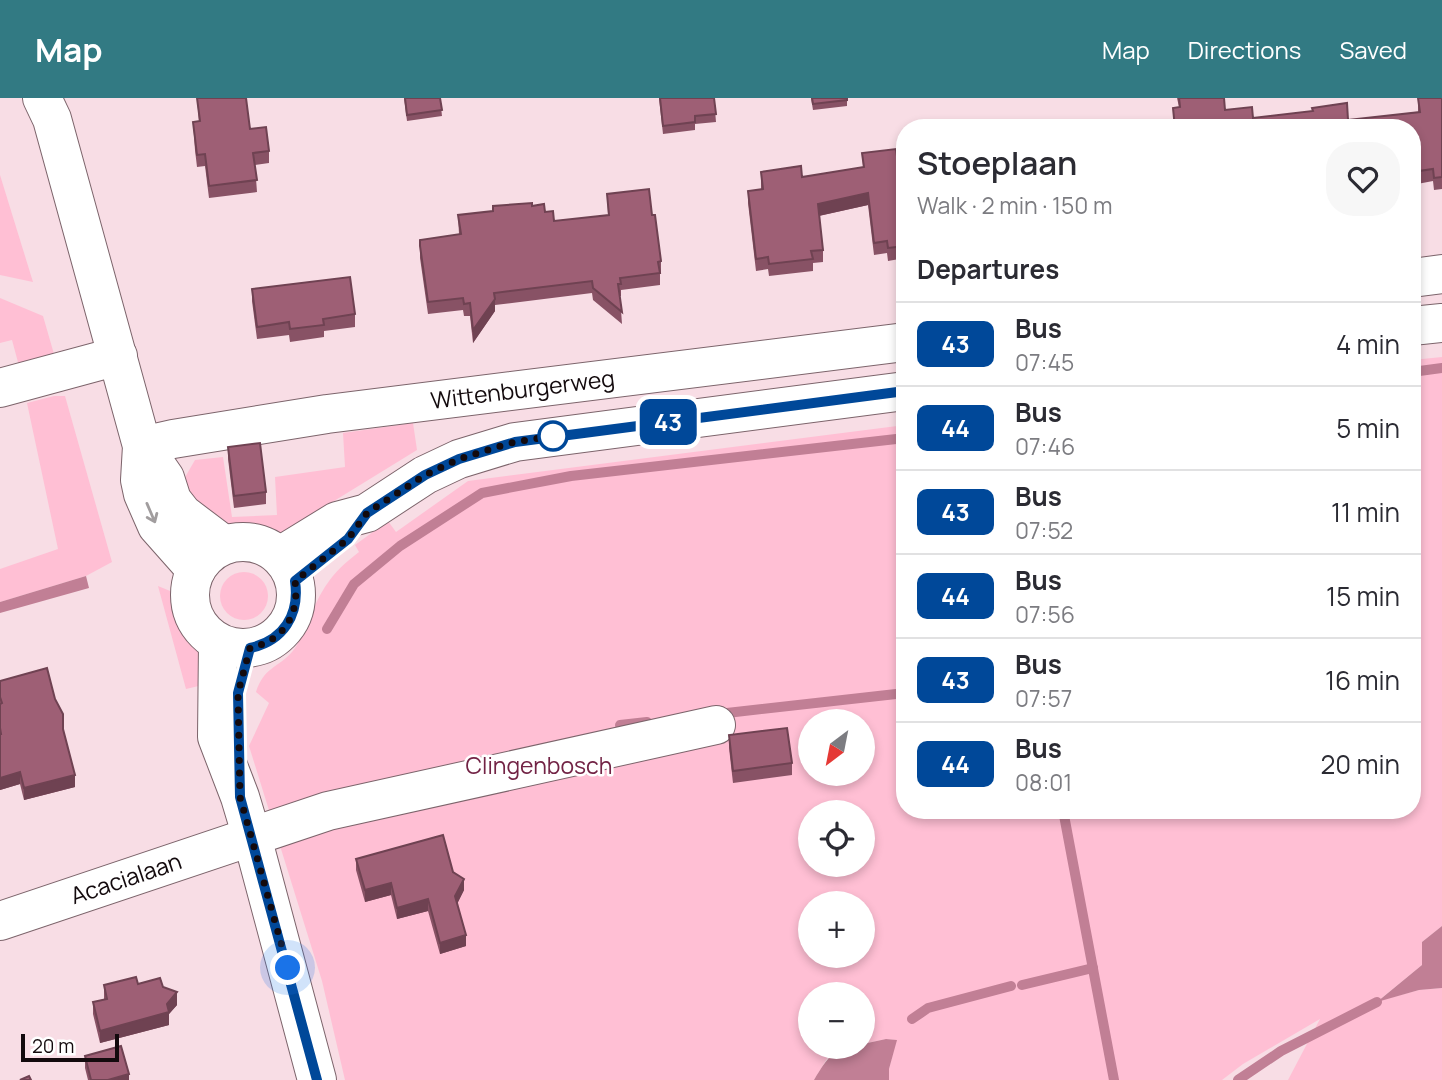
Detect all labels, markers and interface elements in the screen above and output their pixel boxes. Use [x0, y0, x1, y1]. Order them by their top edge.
text: Map [35, 27, 103, 72]
text: Map [1102, 33, 1150, 66]
text: Directions [1188, 33, 1301, 66]
text: Saved [1339, 33, 1407, 66]
text: Stoeplaan [917, 140, 1077, 185]
button: heart [1326, 142, 1400, 216]
text: Walk · 2 min · 150 m [917, 189, 1113, 221]
text: Departures [917, 251, 1059, 287]
text: Bus [1015, 310, 1062, 346]
text: 4 min [1336, 326, 1400, 362]
text: 43 [941, 327, 970, 360]
text: 07:45 [1015, 346, 1074, 378]
street label: Wittenburgerweg [429, 361, 616, 416]
text: Bus [1015, 394, 1062, 430]
line badge: 43 [636, 399, 700, 445]
text: 43 [654, 405, 682, 438]
text: 5 min [1336, 410, 1400, 446]
text: 44 [941, 411, 970, 444]
unlabelled marker [538, 421, 568, 451]
text: 07:46 [1015, 430, 1075, 462]
text: Bus [1015, 478, 1062, 514]
text: 11 min [1331, 494, 1400, 530]
text: 43 [941, 495, 970, 528]
one-way arrow [145, 501, 158, 523]
text: 07:52 [1015, 514, 1073, 546]
text: Bus [1015, 562, 1062, 598]
text: 15 min [1326, 578, 1400, 614]
text: 44 [941, 579, 970, 612]
text: 07:56 [1015, 598, 1075, 630]
text: Bus [1015, 646, 1062, 682]
text: 16 min [1325, 662, 1400, 698]
text: 43 [941, 663, 970, 696]
text: 07:57 [1015, 682, 1072, 714]
north arrow [798, 709, 875, 786]
map controls [798, 709, 875, 1059]
text: Bus [1015, 730, 1062, 766]
text: 20 min [1321, 746, 1400, 782]
text: 44 [941, 747, 970, 780]
park label: Clingenbosch [466, 749, 612, 781]
text: 08:01 [1015, 766, 1072, 798]
button: locate [798, 800, 875, 877]
street label: Acacialaan [66, 844, 185, 911]
button: + [798, 891, 875, 968]
your location [270, 950, 305, 985]
button: − [798, 982, 875, 1059]
scale bar [21, 1031, 119, 1063]
text: 20 m [32, 1033, 74, 1059]

